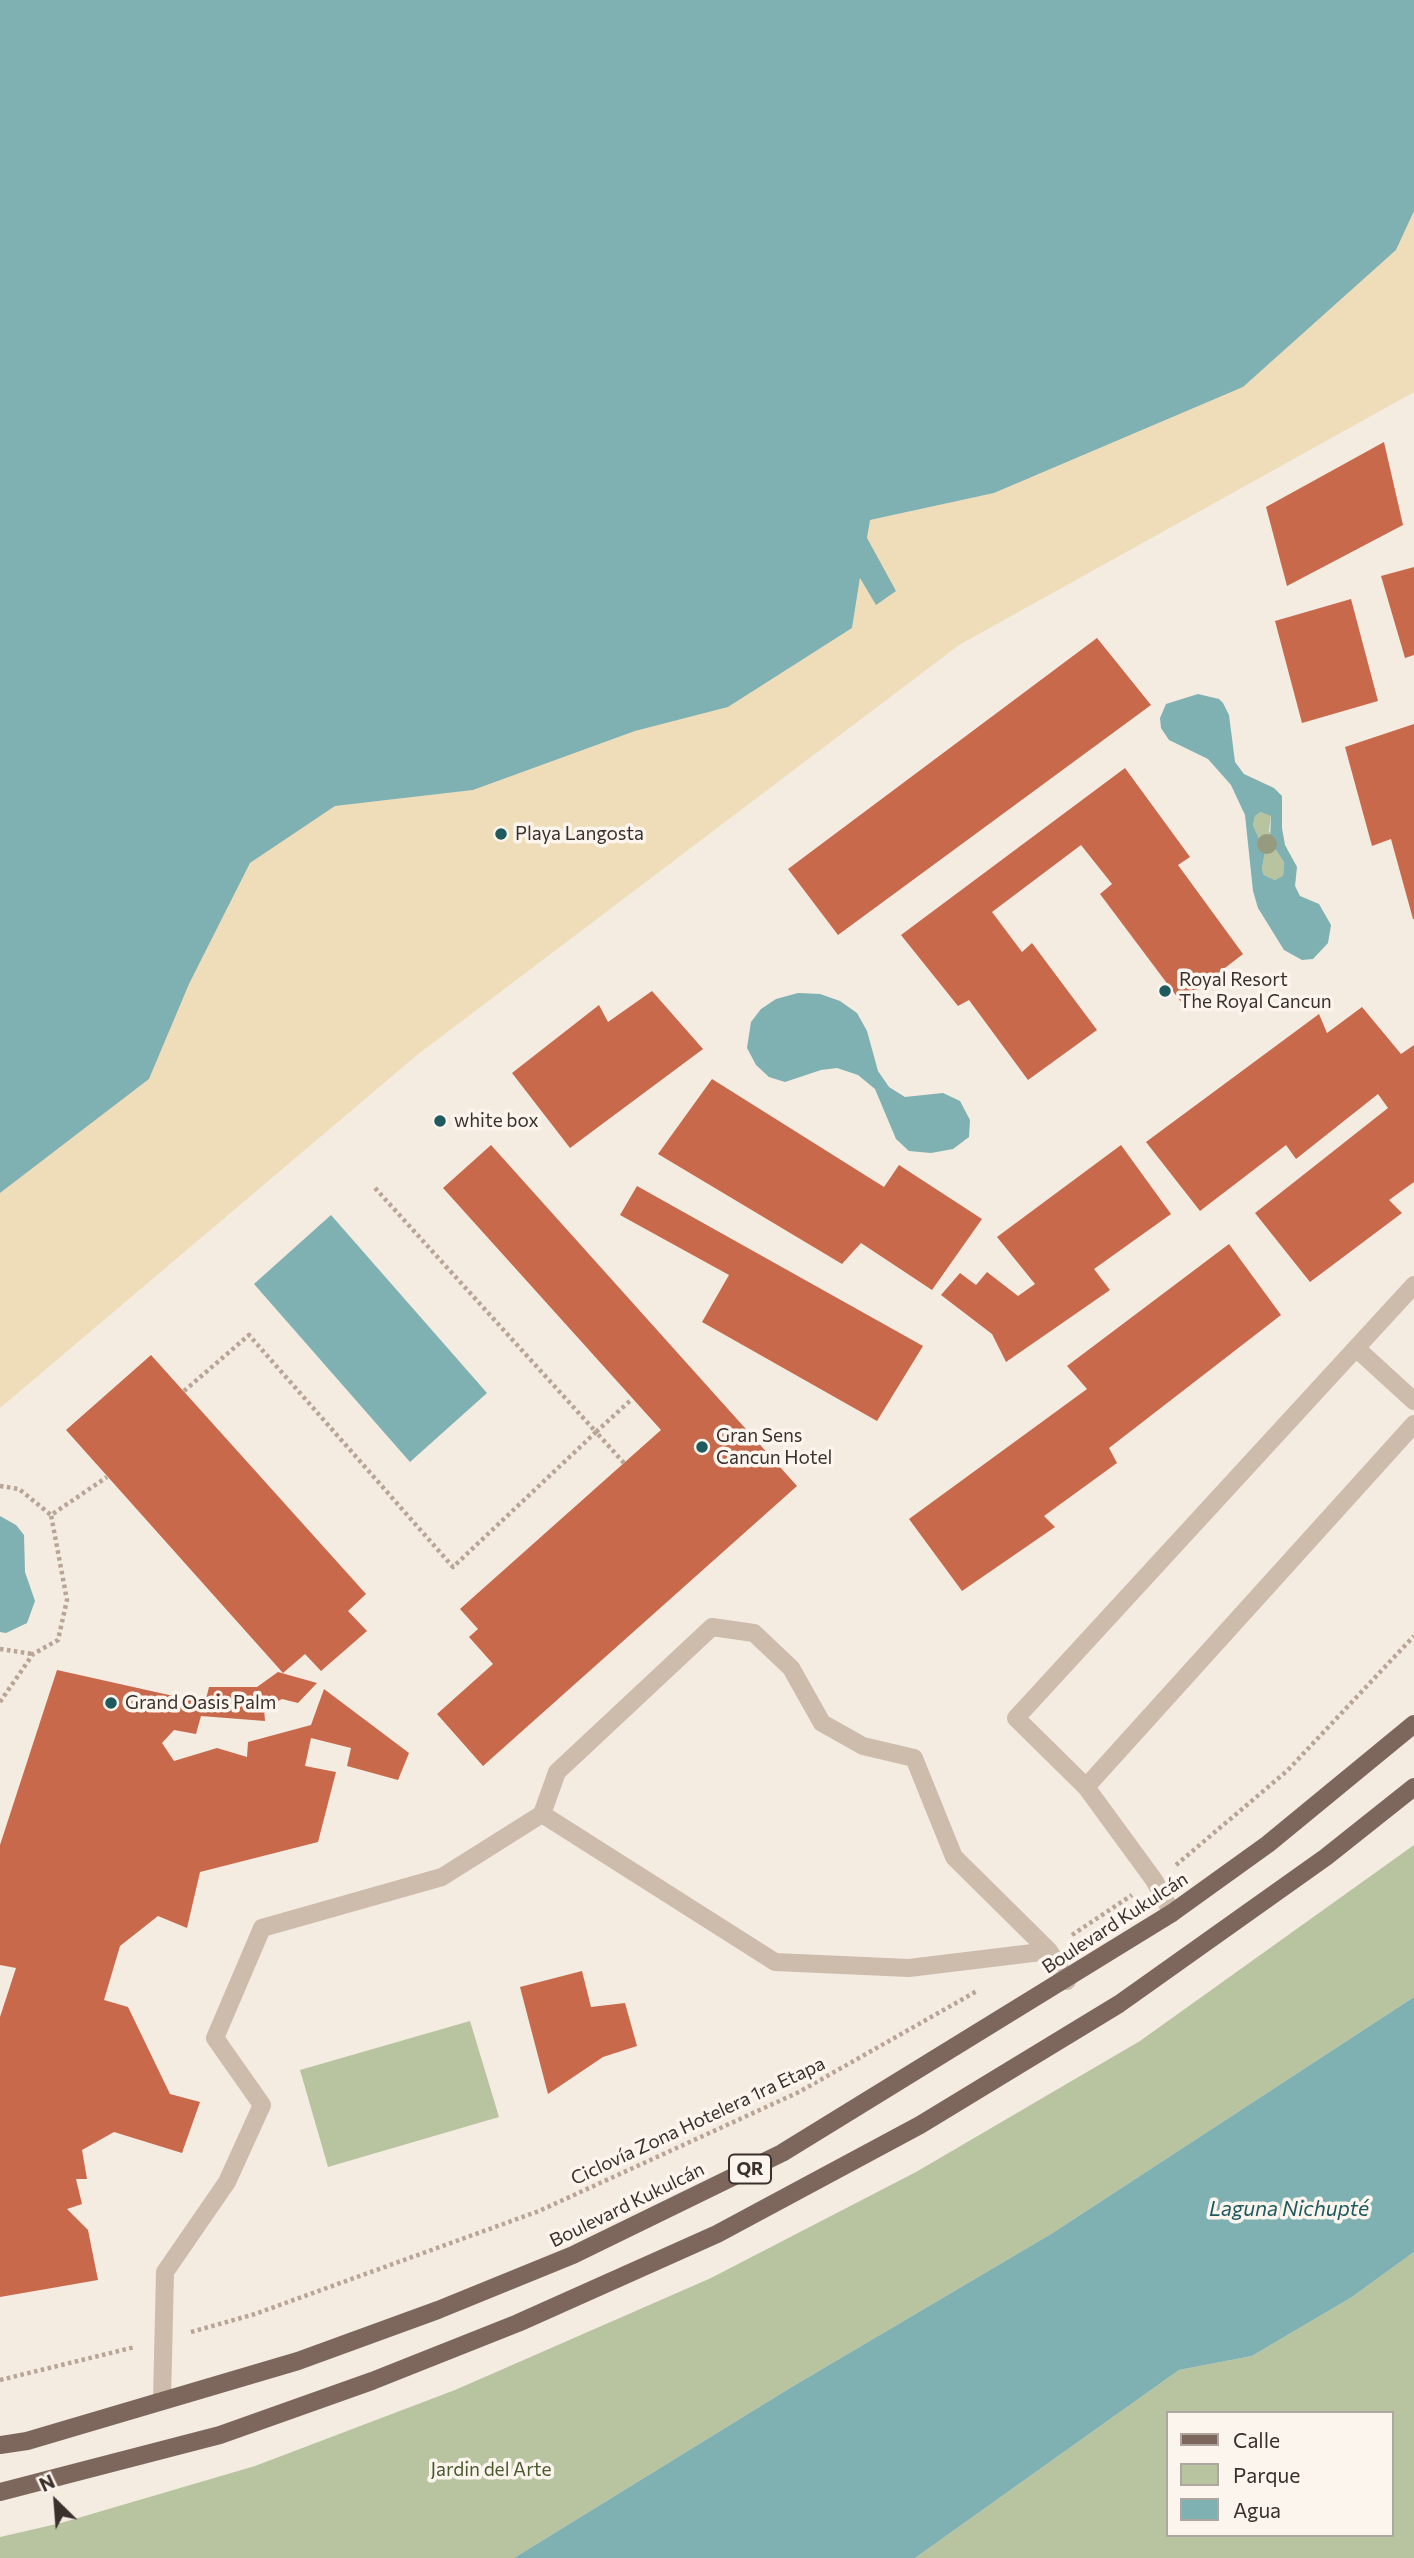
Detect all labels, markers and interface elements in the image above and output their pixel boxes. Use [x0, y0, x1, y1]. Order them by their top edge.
place label: Playa Langosta [515, 823, 644, 845]
marker: Playa Langosta [493, 826, 509, 842]
place label: Royal Resort The Royal Cancun [1179, 969, 1332, 1013]
marker: Royal Resort The Royal Cancun [1157, 983, 1173, 999]
place label: white box [454, 1110, 539, 1132]
marker: white box [432, 1113, 448, 1129]
place label: Gran Sens Cancun Hotel [716, 1425, 832, 1469]
marker: Gran Sens Cancun Hotel [694, 1439, 710, 1455]
place label: Grand Oasis Palm [125, 1692, 276, 1714]
marker: Grand Oasis Palm [103, 1695, 119, 1711]
street label: Boulevard Kukulcán [1038, 1867, 1192, 1979]
street label: Ciclovía Zona Hotelera 1ra Etapa [567, 2052, 829, 2190]
road number: QR [729, 2154, 771, 2183]
street label: Boulevard Kukulcán [546, 2158, 708, 2252]
water label: Laguna Nichupté [1209, 2196, 1369, 2222]
legend [1166, 2411, 1393, 2537]
text: Calle [1233, 2427, 1280, 2452]
park label: Jardin del Arte [431, 2459, 551, 2481]
text: Parque [1233, 2462, 1300, 2487]
north arrow [21, 2467, 91, 2537]
text: N [36, 2469, 58, 2496]
text: Agua [1233, 2497, 1281, 2522]

